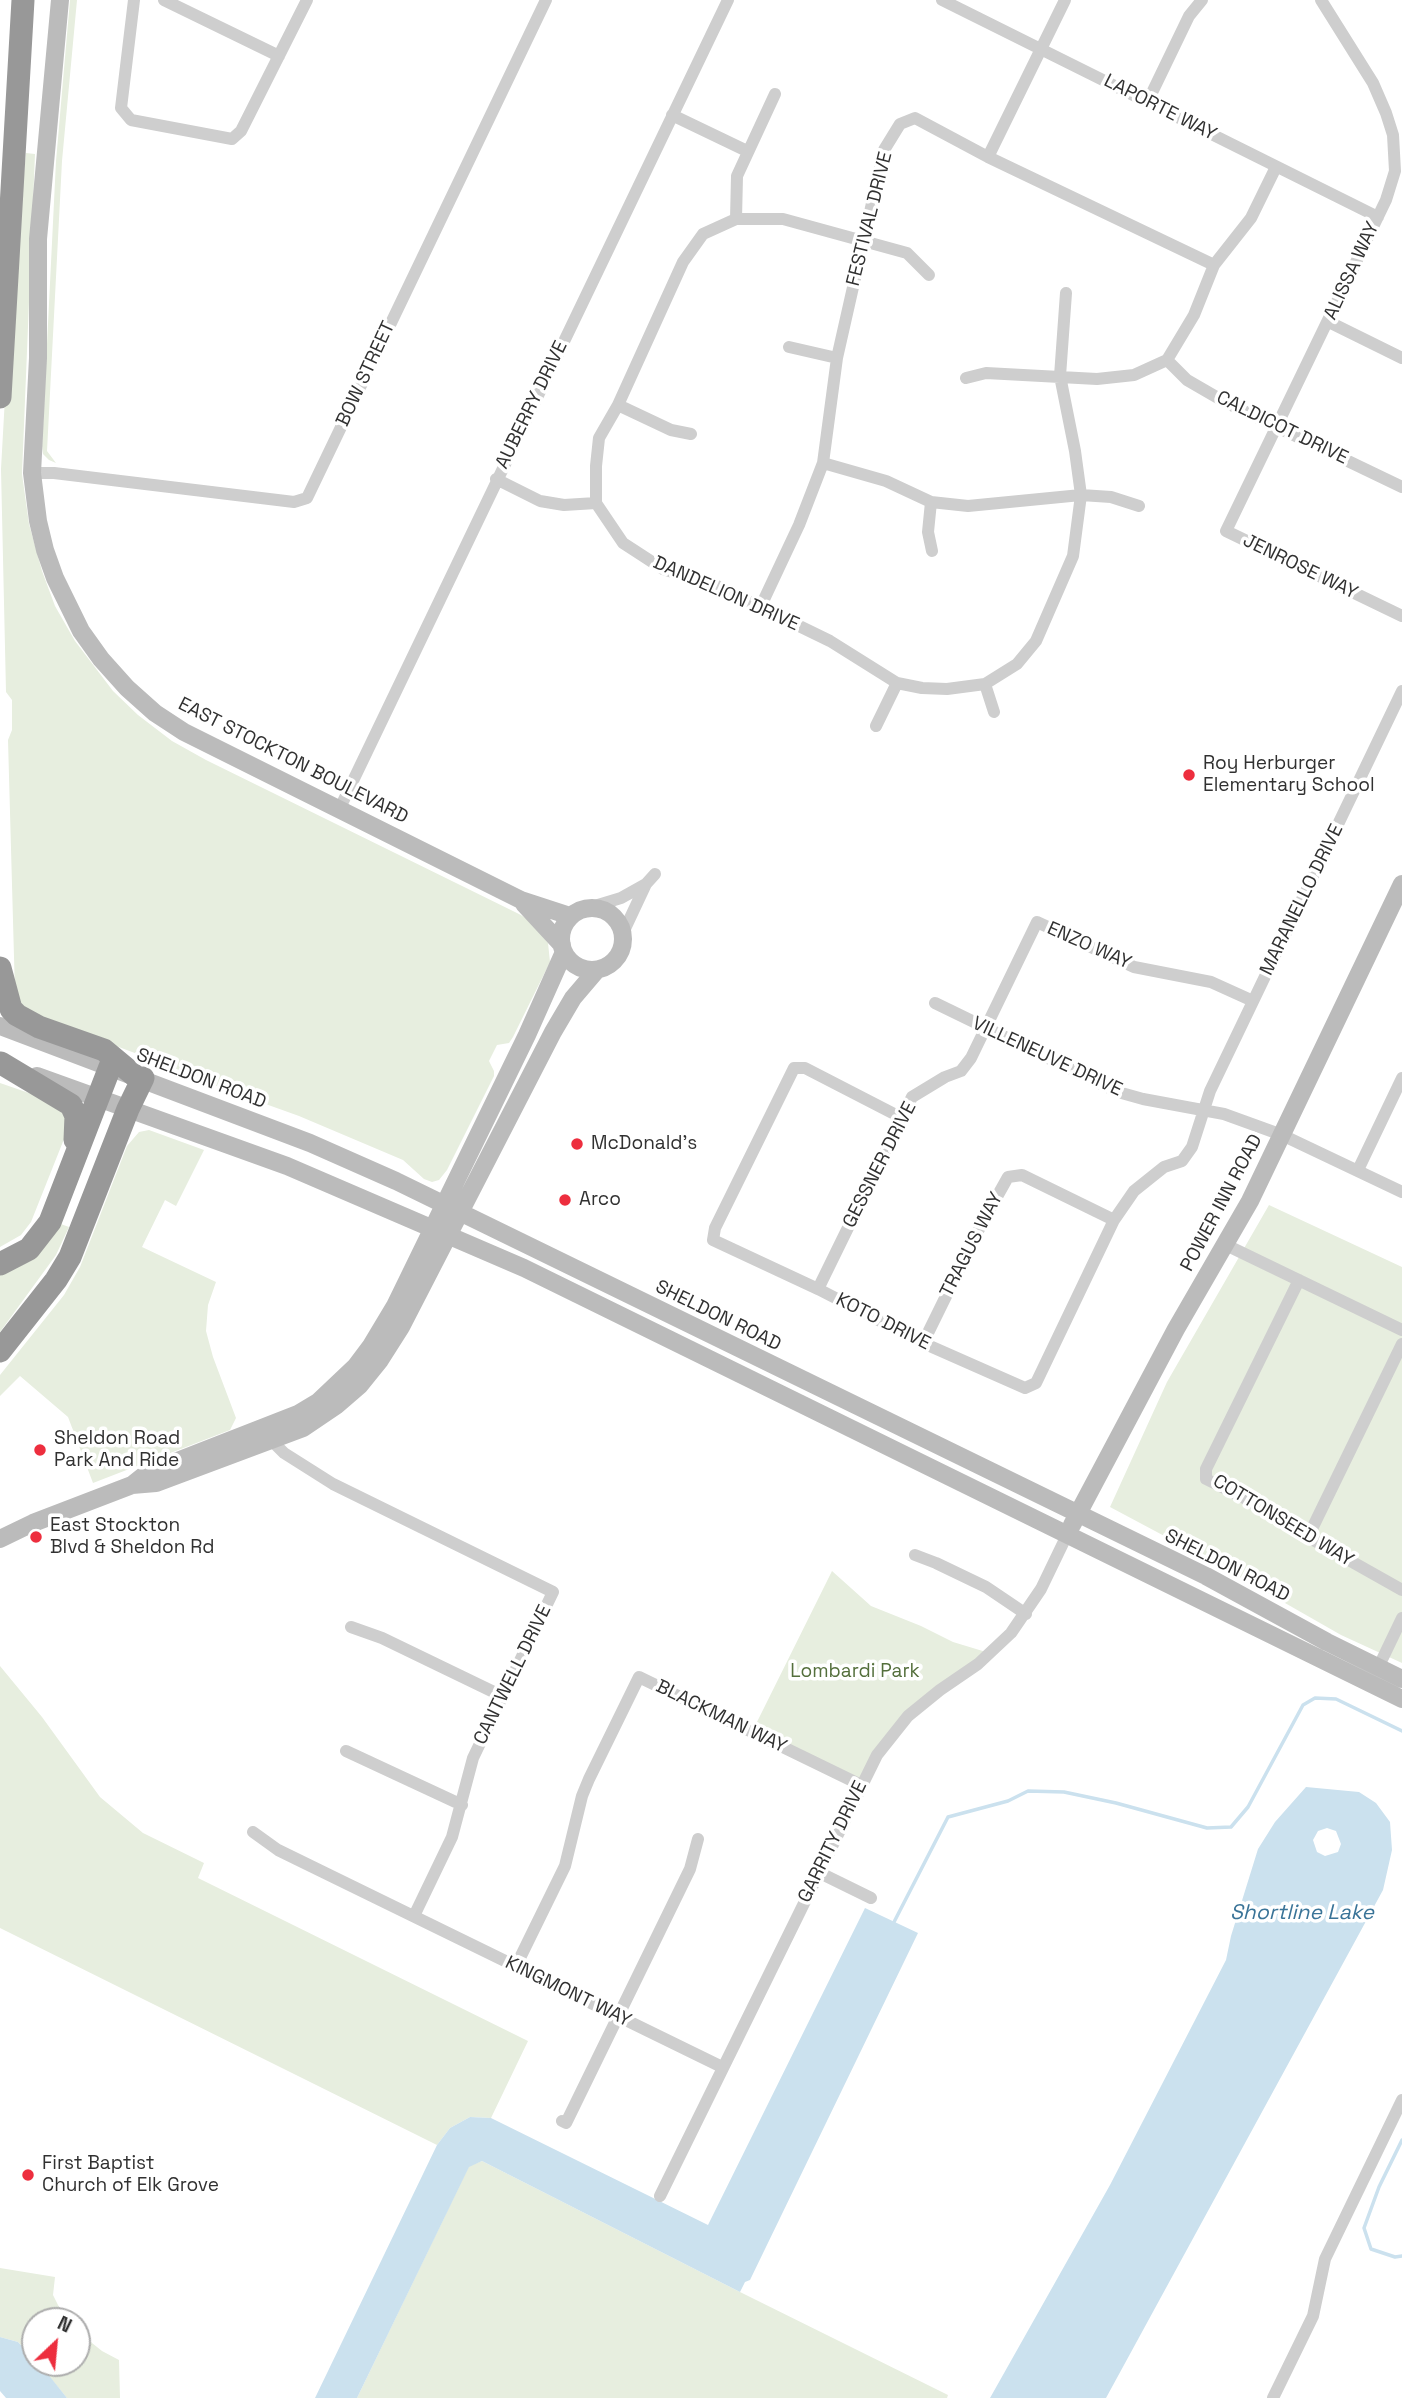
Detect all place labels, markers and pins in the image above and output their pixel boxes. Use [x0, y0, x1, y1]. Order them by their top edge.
place label: Roy Herburger Elementary School [1203, 753, 1375, 797]
marker: Roy Herburger Elementary School [1181, 767, 1197, 783]
place label: McDonald's [591, 1133, 697, 1155]
marker: McDonald's [569, 1136, 585, 1152]
place label: Arco [579, 1189, 621, 1211]
marker: Arco [557, 1192, 573, 1208]
place label: Sheldon Road Park And Ride [54, 1428, 180, 1472]
marker: Sheldon Road Park And Ride [32, 1442, 48, 1458]
place label: East Stockton Blvd & Sheldon Rd [50, 1515, 214, 1559]
marker: East Stockton Blvd & Sheldon Rd [28, 1529, 44, 1545]
place label: First Baptist Church of Elk Grove [42, 2153, 219, 2197]
marker: First Baptist Church of Elk Grove [20, 2167, 36, 2183]

